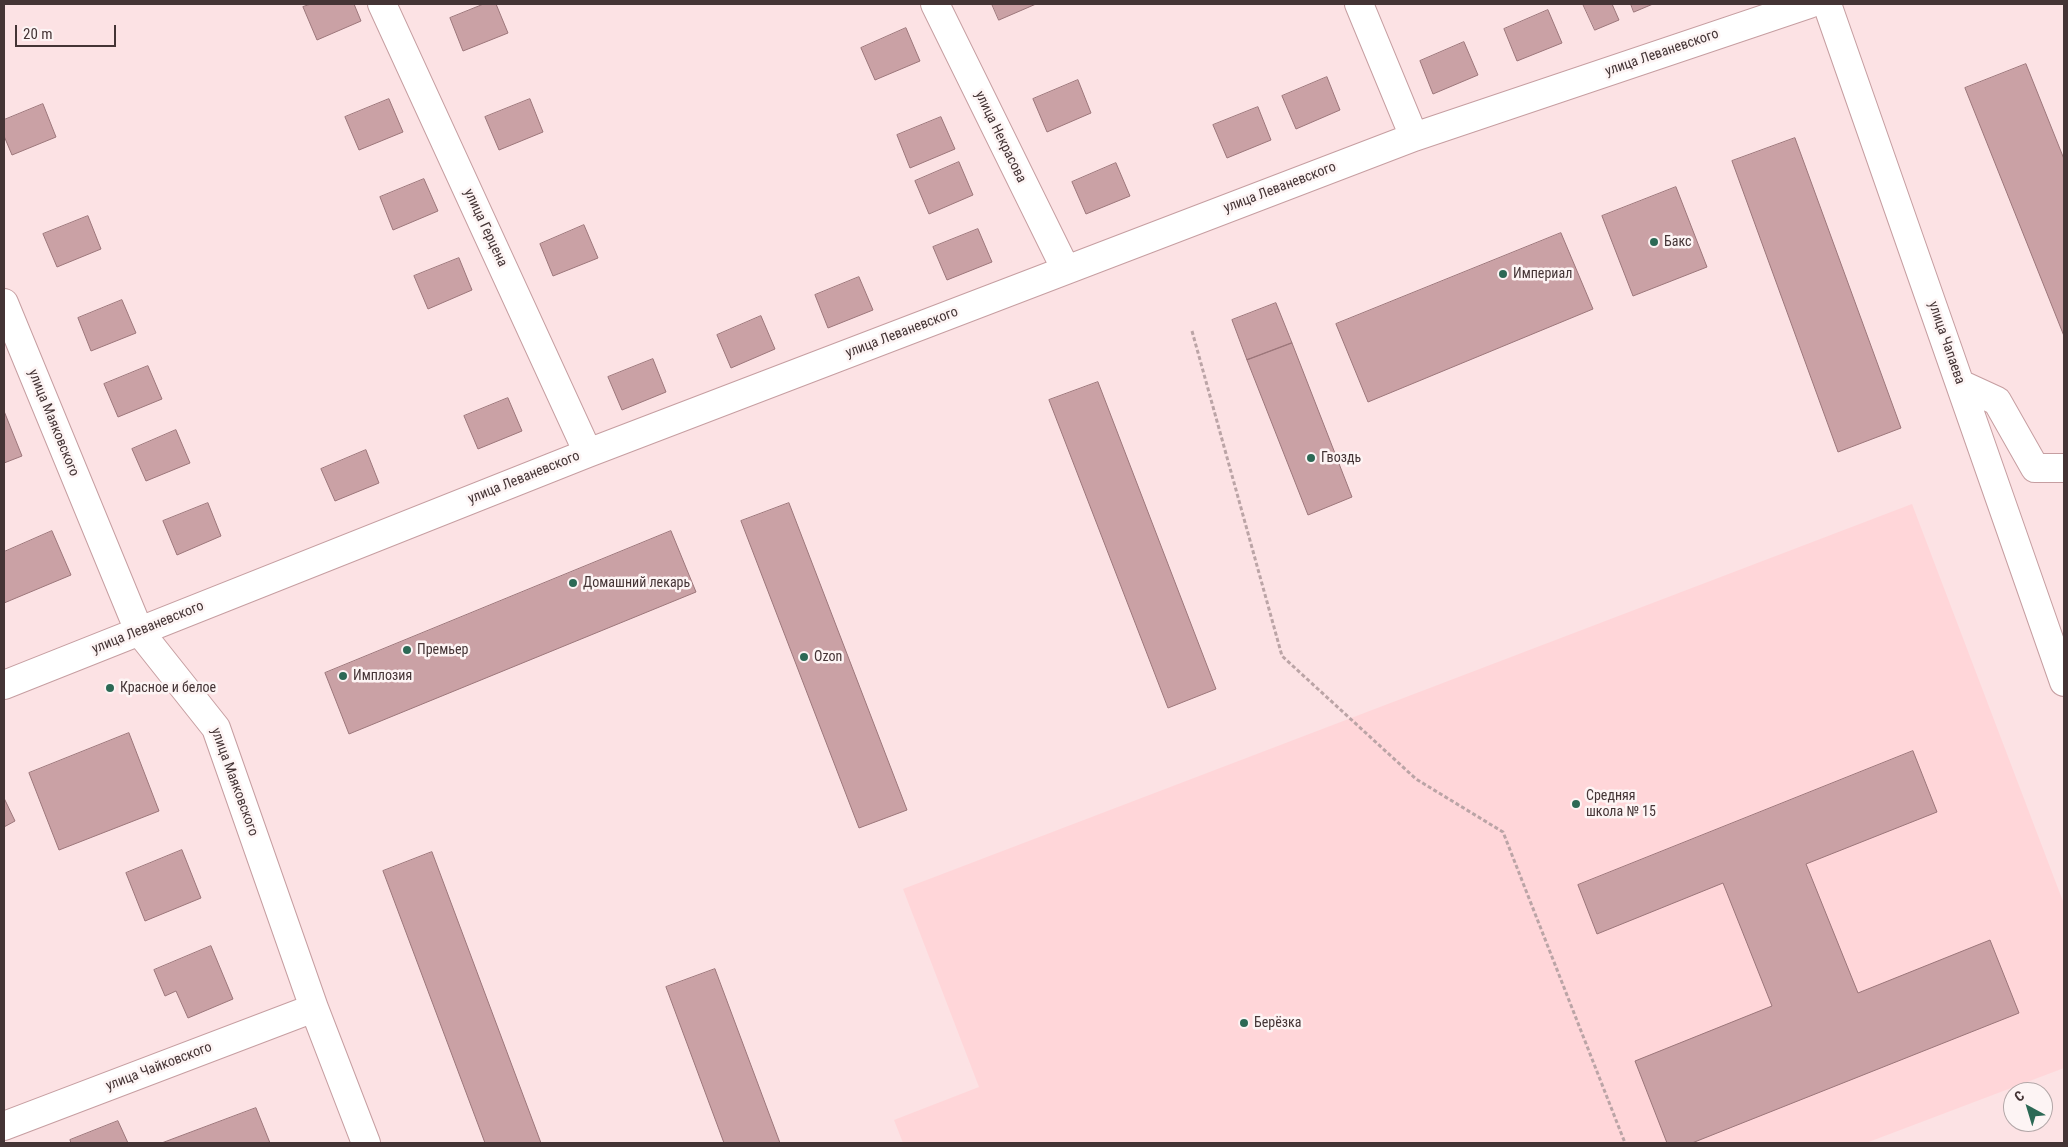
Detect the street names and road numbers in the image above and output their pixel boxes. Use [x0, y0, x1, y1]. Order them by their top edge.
street label: улица Леваневского [1603, 26, 1721, 80]
street label: улица Некрасова [971, 88, 1029, 186]
street label: улица Леваневского [1221, 159, 1339, 217]
street label: улица Герцена [460, 186, 510, 270]
street label: улица Чапаева [1924, 299, 1968, 387]
street label: улица Леваневского [843, 304, 961, 362]
street label: улица Маяковского [24, 367, 82, 479]
street label: улица Леваневского [466, 448, 582, 508]
street label: улица Леваневского [90, 598, 206, 658]
street label: улица Маяковского [207, 726, 261, 838]
street label: улица Чайковского [104, 1039, 214, 1095]

